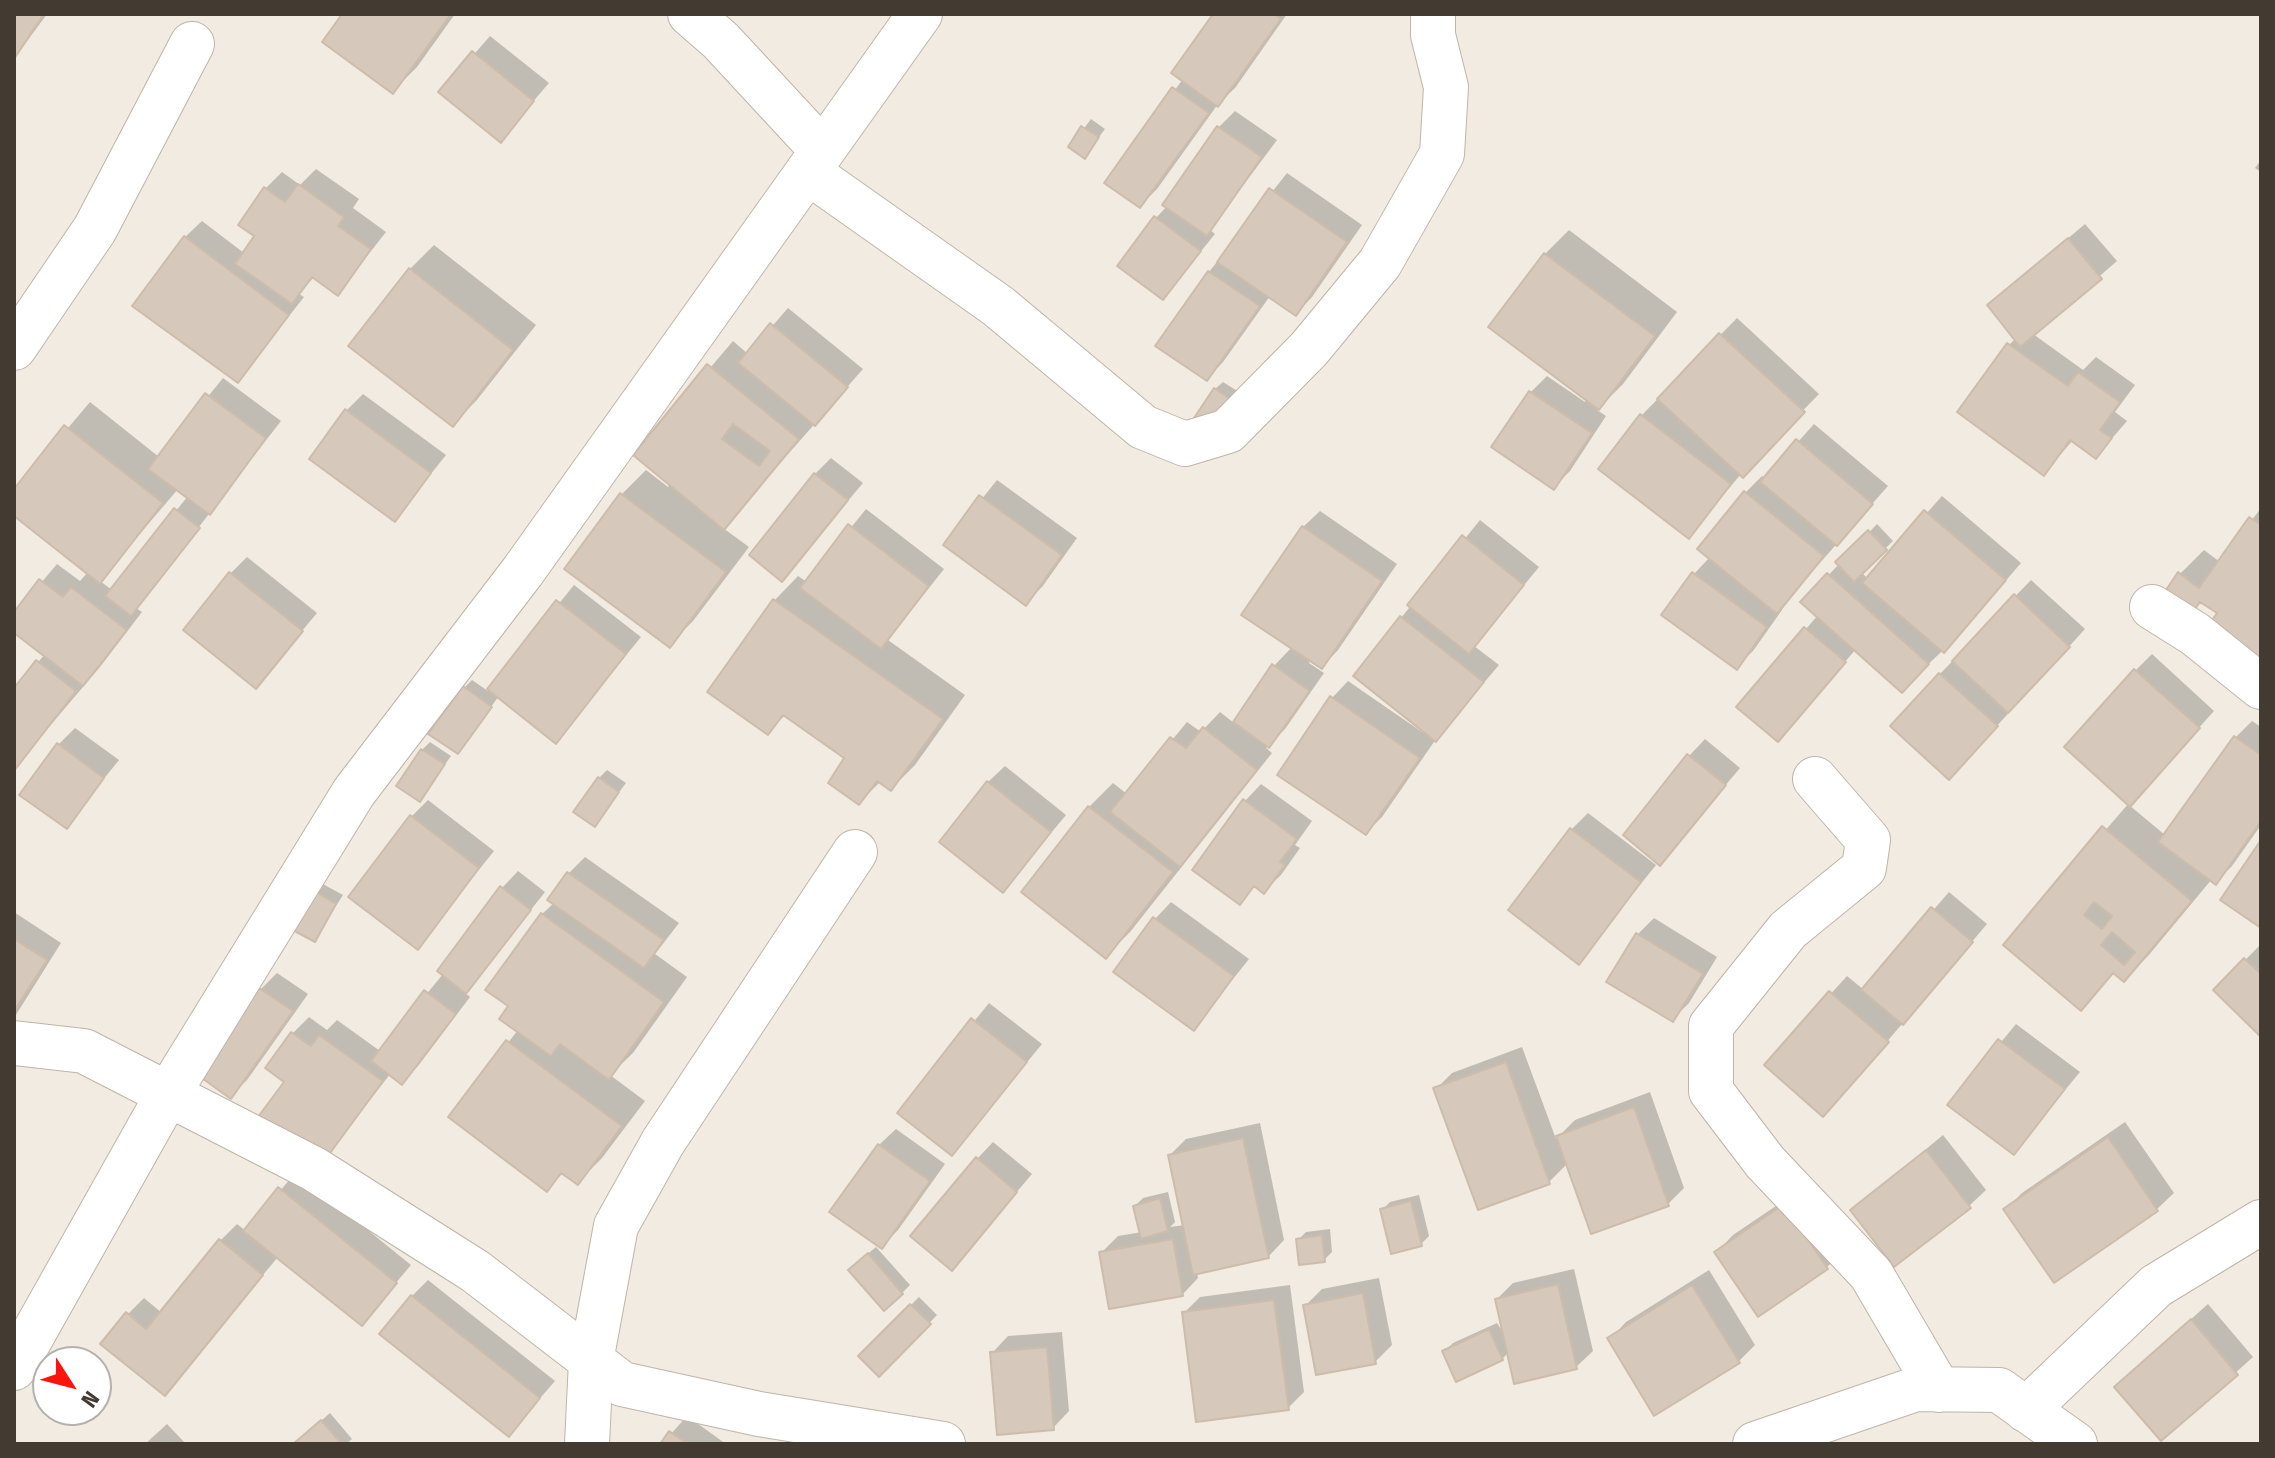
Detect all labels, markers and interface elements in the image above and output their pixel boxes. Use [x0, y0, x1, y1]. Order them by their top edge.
north arrow [32, 1346, 112, 1426]
text: N [75, 1386, 105, 1412]

